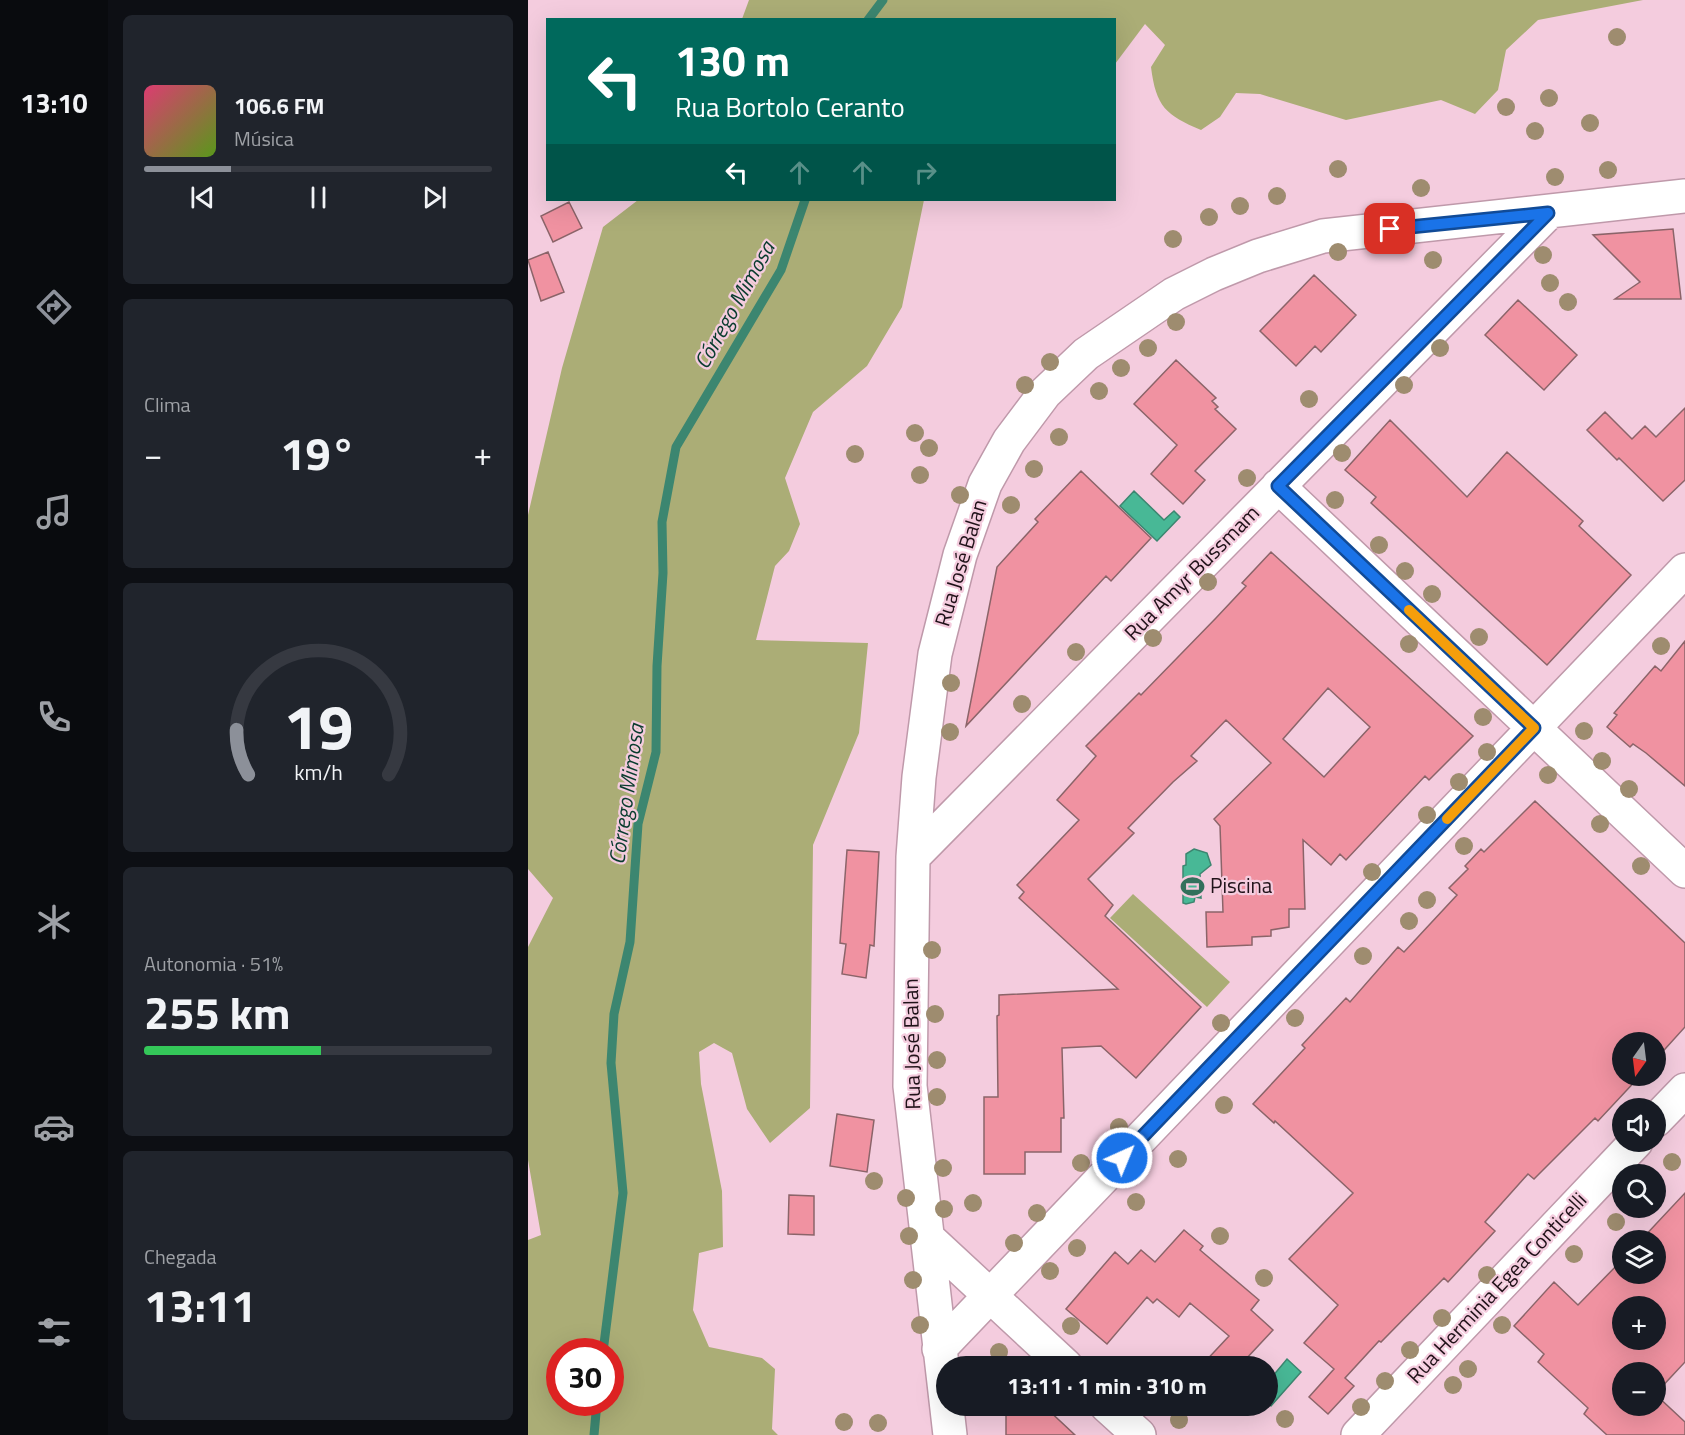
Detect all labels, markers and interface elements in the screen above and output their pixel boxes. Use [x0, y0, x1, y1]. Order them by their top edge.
text: 130 m [675, 28, 790, 92]
icon: left [576, 42, 654, 120]
text: 13:10 [20, 82, 88, 123]
text: Rua Bortolo Ceranto [675, 86, 905, 127]
text: 106.6 FM [234, 89, 324, 123]
text: Música [234, 123, 294, 154]
icon: left [720, 156, 753, 189]
icon: ahead [783, 156, 816, 189]
icon: ahead [846, 156, 879, 189]
icon: right [909, 156, 942, 189]
icon: previous [186, 181, 219, 214]
icon: pause [302, 181, 335, 214]
icon: next [418, 181, 451, 214]
pin [1364, 203, 1415, 254]
icon: arrive [1373, 212, 1406, 245]
water label: Córrego Mimosa [685, 233, 784, 375]
icon: directions [33, 286, 75, 328]
text: Clima [144, 389, 191, 420]
text: 19° [280, 419, 356, 487]
text: − [144, 429, 162, 479]
text: + [474, 429, 492, 479]
icon: music [33, 491, 75, 533]
street label: Rua José Balan [926, 495, 995, 630]
street label: Rua Amyr Bussmam [1116, 497, 1266, 647]
text: 19 [283, 678, 353, 773]
icon: phone [33, 696, 75, 738]
water label: Córrego Mimosa [599, 720, 653, 866]
text: km/h [294, 756, 342, 788]
place label: Piscina [1210, 869, 1273, 901]
sports icon: Piscina [1179, 873, 1205, 899]
icon: climate [33, 901, 75, 943]
text: Autonomia · 51% [144, 948, 283, 979]
text: 255 km [144, 978, 290, 1046]
street label: Rua José Balan [894, 978, 928, 1110]
north arrow [1612, 1032, 1666, 1086]
map controls [1612, 1032, 1666, 1416]
button: sound [1612, 1098, 1666, 1152]
icon: car [33, 1106, 75, 1148]
position arrow [1090, 1126, 1154, 1190]
button: search [1612, 1164, 1666, 1218]
street label: Rua Herminia Egea Conticelli [1399, 1184, 1594, 1390]
button: layers [1612, 1230, 1666, 1284]
text: Chegada [144, 1241, 217, 1272]
text: 13:11 [144, 1271, 256, 1339]
button: + [1612, 1296, 1666, 1350]
icon: filters [33, 1311, 75, 1353]
speed limit sign: 30 [546, 1338, 624, 1416]
button: − [1612, 1362, 1666, 1416]
text: 13:11 · 1 min · 310 m [1007, 1369, 1207, 1403]

